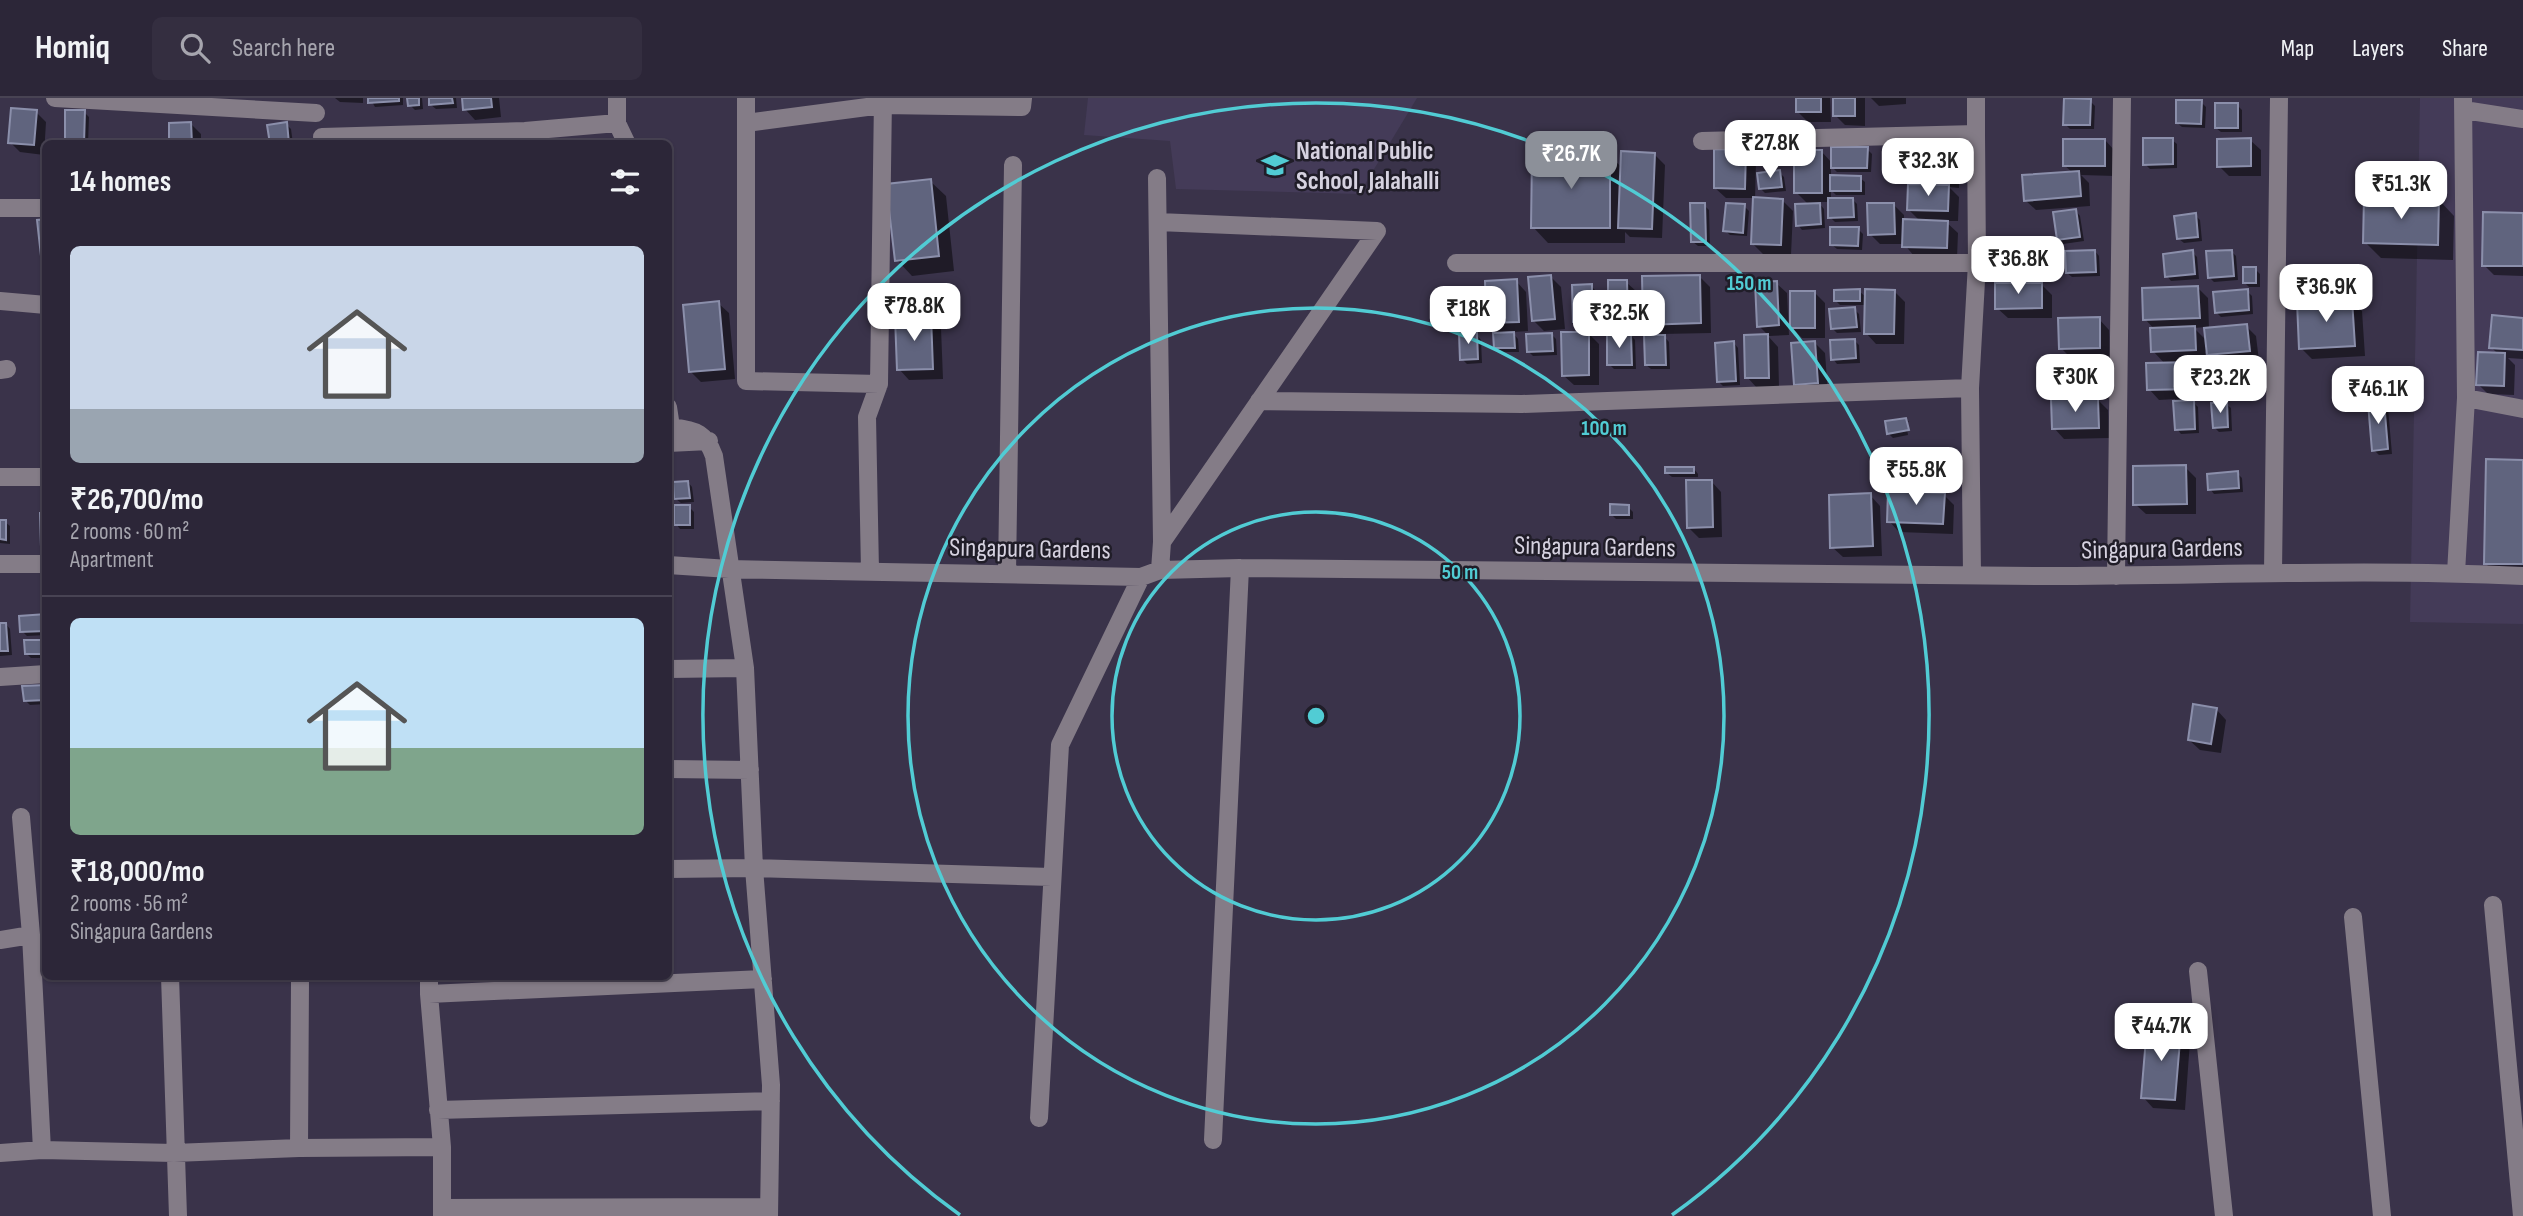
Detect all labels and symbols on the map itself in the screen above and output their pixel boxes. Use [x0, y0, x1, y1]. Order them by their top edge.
pin: ₹27.8K [1713, 120, 1827, 180]
pin: ₹26.7K [1514, 132, 1628, 191]
place label: National Public School, Jalahalli [1296, 136, 1439, 197]
pin: ₹32.3K [1871, 139, 1985, 198]
school or university icon: National Public School, Jalahalli [1260, 150, 1290, 180]
pin: ₹51.3K [2344, 162, 2458, 221]
pin: ₹36.8K [1961, 236, 2075, 296]
pin: ₹36.9K [2269, 264, 2383, 324]
text: 150 m [1727, 271, 1771, 296]
pin: ₹78.8K [857, 284, 971, 343]
pin: ₹18K [1427, 286, 1509, 346]
pin: ₹32.5K [1562, 290, 1676, 350]
pin: ₹30K [2034, 354, 2116, 414]
pin: ₹23.2K [2163, 356, 2277, 415]
pin: ₹46.1K [2321, 366, 2435, 426]
text: 100 m [1581, 416, 1627, 441]
pin: ₹55.8K [1859, 448, 1973, 507]
street label: Singapura Gardens [1514, 531, 1676, 564]
street label: Singapura Gardens [949, 533, 1111, 566]
street label: Singapura Gardens [2081, 533, 2243, 566]
text: 50 m [1442, 560, 1478, 585]
centre of rings [1304, 704, 1328, 728]
pin: ₹44.7K [2104, 1004, 2218, 1063]

